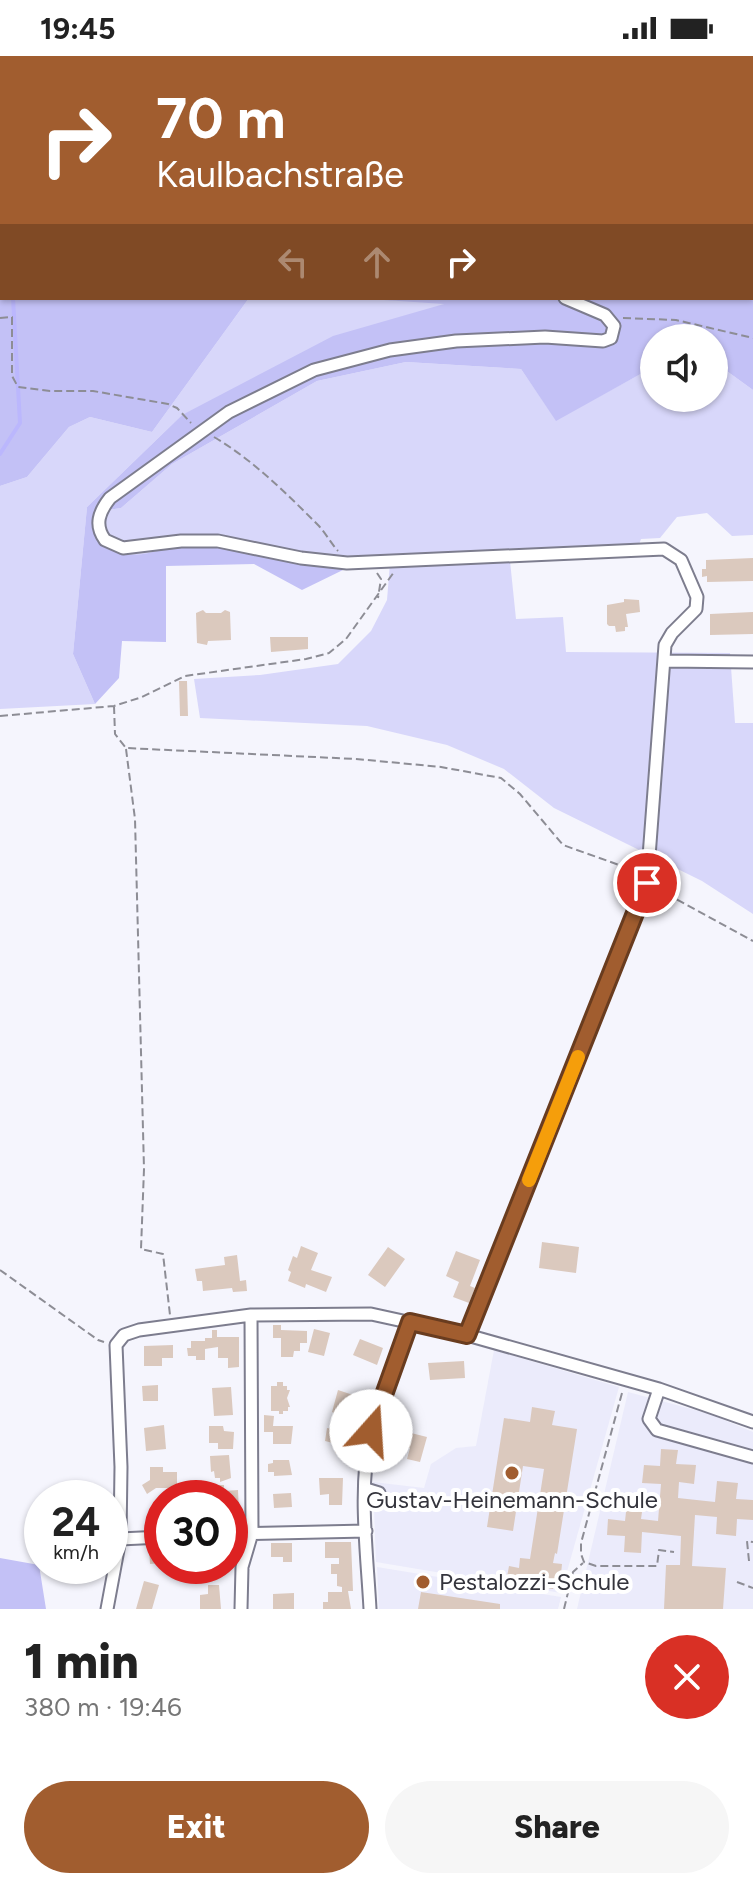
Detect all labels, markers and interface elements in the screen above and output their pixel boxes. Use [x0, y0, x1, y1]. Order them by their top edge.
text: 19:45 [40, 10, 116, 47]
text: 70 m [156, 85, 286, 152]
icon: right [24, 88, 128, 192]
text: Kaulbachstraße [156, 153, 404, 196]
icon: left [271, 240, 315, 284]
icon: ahead [355, 240, 399, 284]
icon: right [439, 240, 483, 284]
map controls [640, 324, 728, 412]
button: sound [640, 324, 728, 412]
pin [613, 849, 681, 917]
icon: arrive [625, 861, 669, 905]
position arrow [329, 1389, 413, 1473]
marker: Gustav-Heinemann-Schule [503, 1464, 521, 1482]
speed limit sign: 30 [144, 1480, 248, 1584]
place label: Gustav-Heinemann-Schule [366, 1485, 658, 1514]
text: 24 [52, 1498, 100, 1546]
text: km/h [53, 1540, 99, 1564]
place label: Pestalozzi-Schule [439, 1567, 629, 1596]
marker: Pestalozzi-Schule [414, 1573, 432, 1591]
text: 1 min [24, 1632, 139, 1690]
button: close [645, 1635, 729, 1719]
text: 380 m · 19:46 [24, 1691, 182, 1723]
button: Exit [24, 1781, 369, 1873]
button: Share [385, 1781, 729, 1873]

